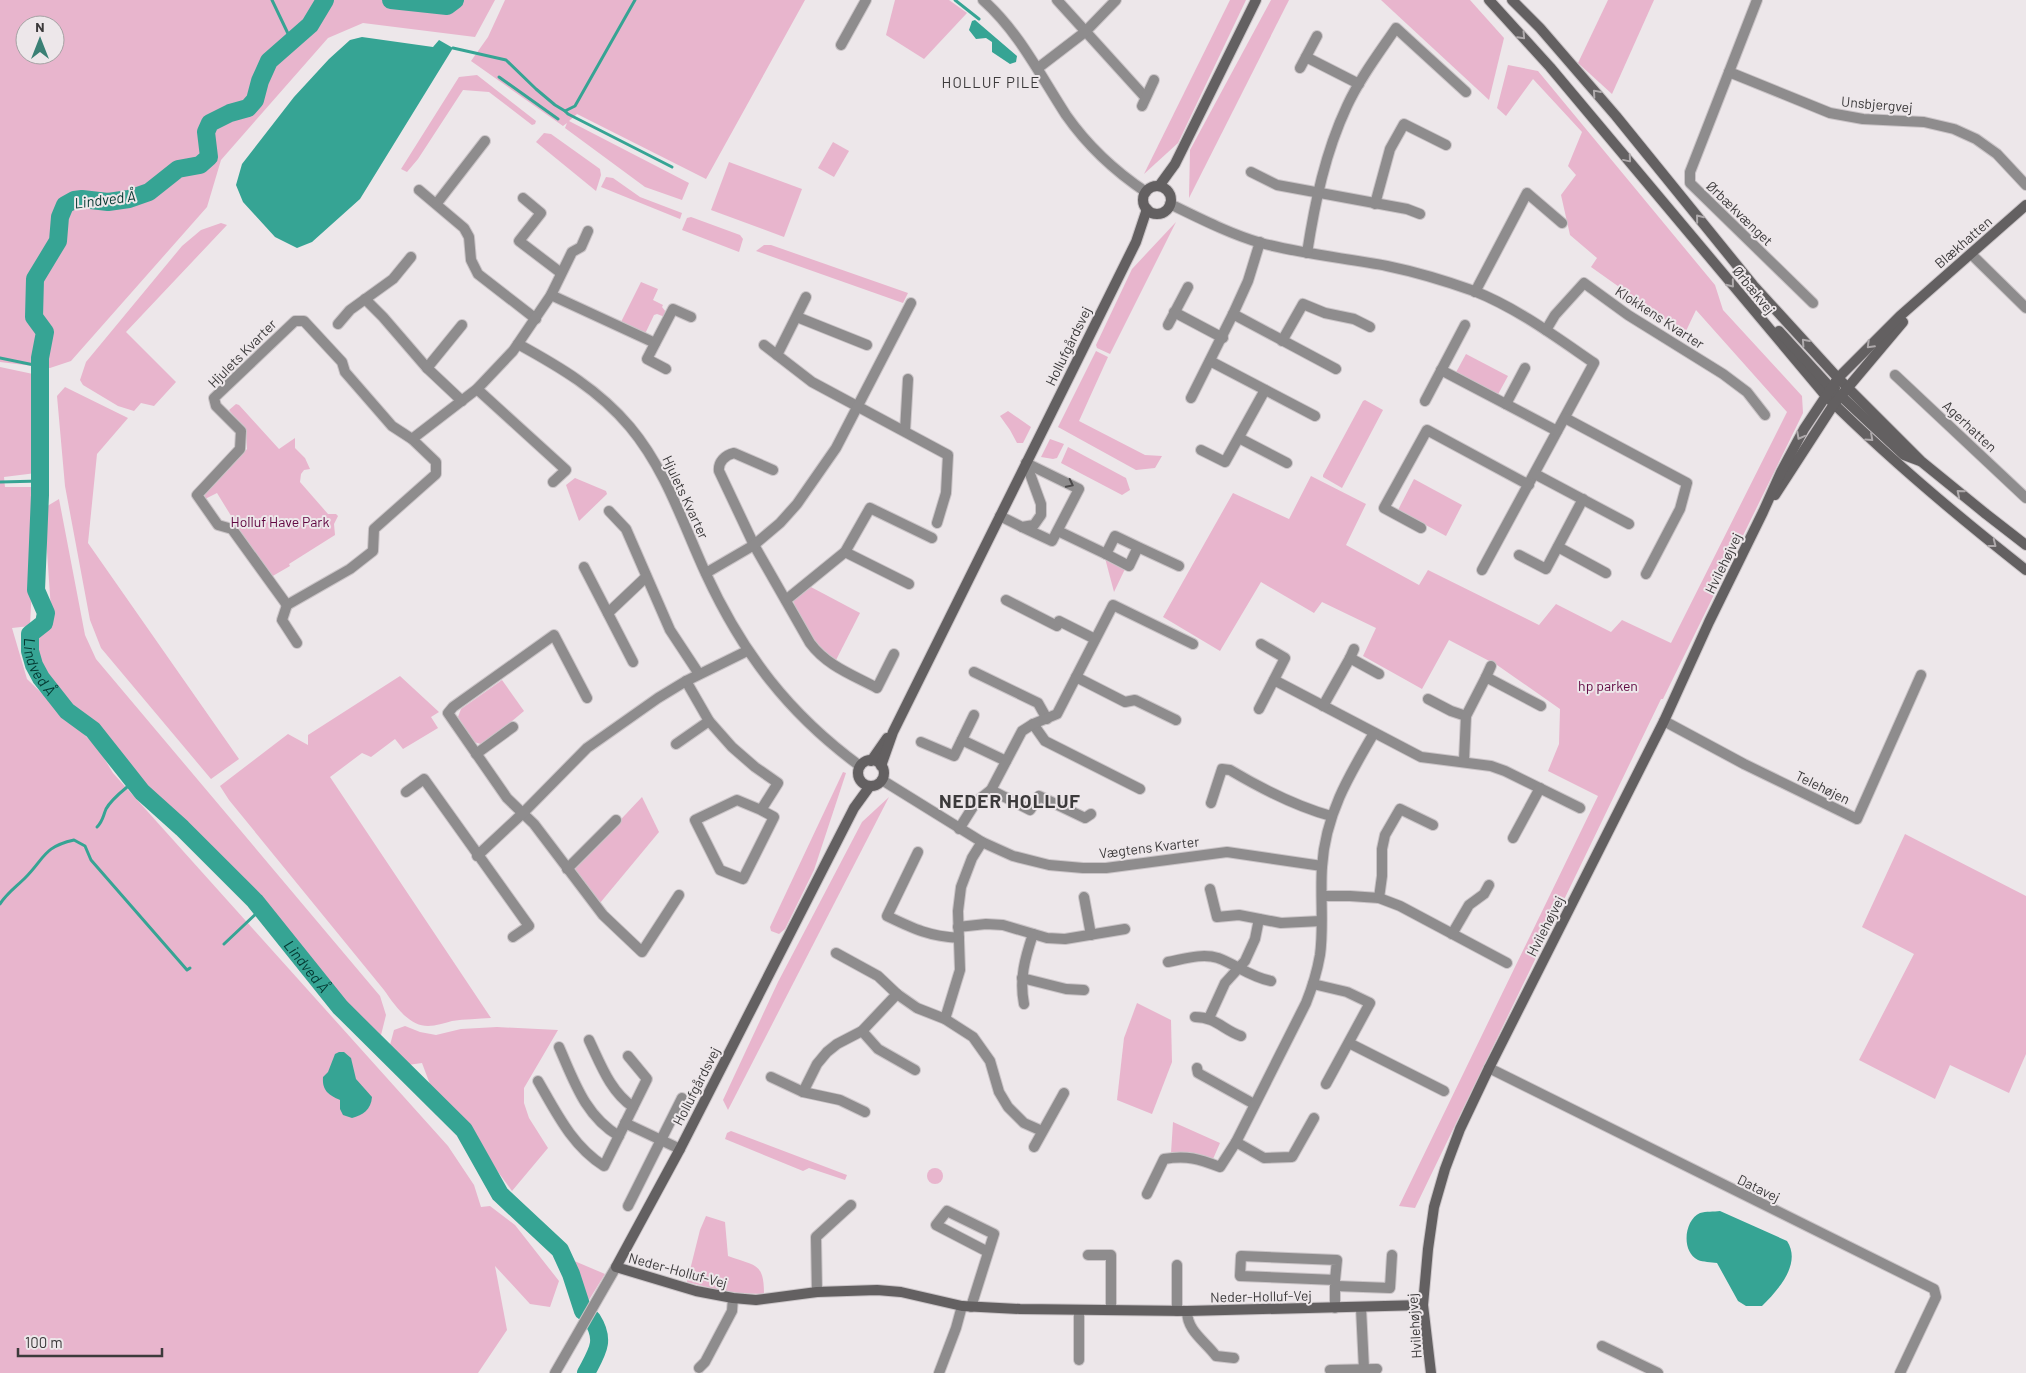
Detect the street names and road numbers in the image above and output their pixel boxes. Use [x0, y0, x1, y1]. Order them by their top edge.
street label: Unsbjergvej [1841, 92, 1913, 116]
street label: Ørbækvænget [1703, 177, 1777, 249]
street label: Blækhatten [1931, 213, 1995, 271]
street label: Ørbækvej [1729, 262, 1779, 318]
street label: Klokkens Kvarter [1612, 282, 1708, 352]
street label: Hollufgårdsvej [1042, 304, 1094, 388]
street label: Hjulets Kvarter [204, 315, 280, 391]
street label: Agerhatten [1939, 397, 2001, 455]
street label: Hjulets Kvarter [659, 453, 713, 541]
street label: Hvilehøjvej [1701, 530, 1745, 596]
street label: Telehøjen [1793, 767, 1853, 807]
street label: Vægtens Kvarter [1098, 832, 1200, 862]
street label: Hvilehøjvej [1523, 893, 1567, 959]
street label: Hollufgårdsvej [669, 1044, 723, 1128]
street label: Datavej [1735, 1170, 1783, 1206]
street label: Neder-Holluf-Vej [627, 1249, 729, 1291]
street label: Neder-Holluf-Vej [1210, 1287, 1312, 1305]
street label: Hvilehøjvej [1403, 1293, 1425, 1359]

